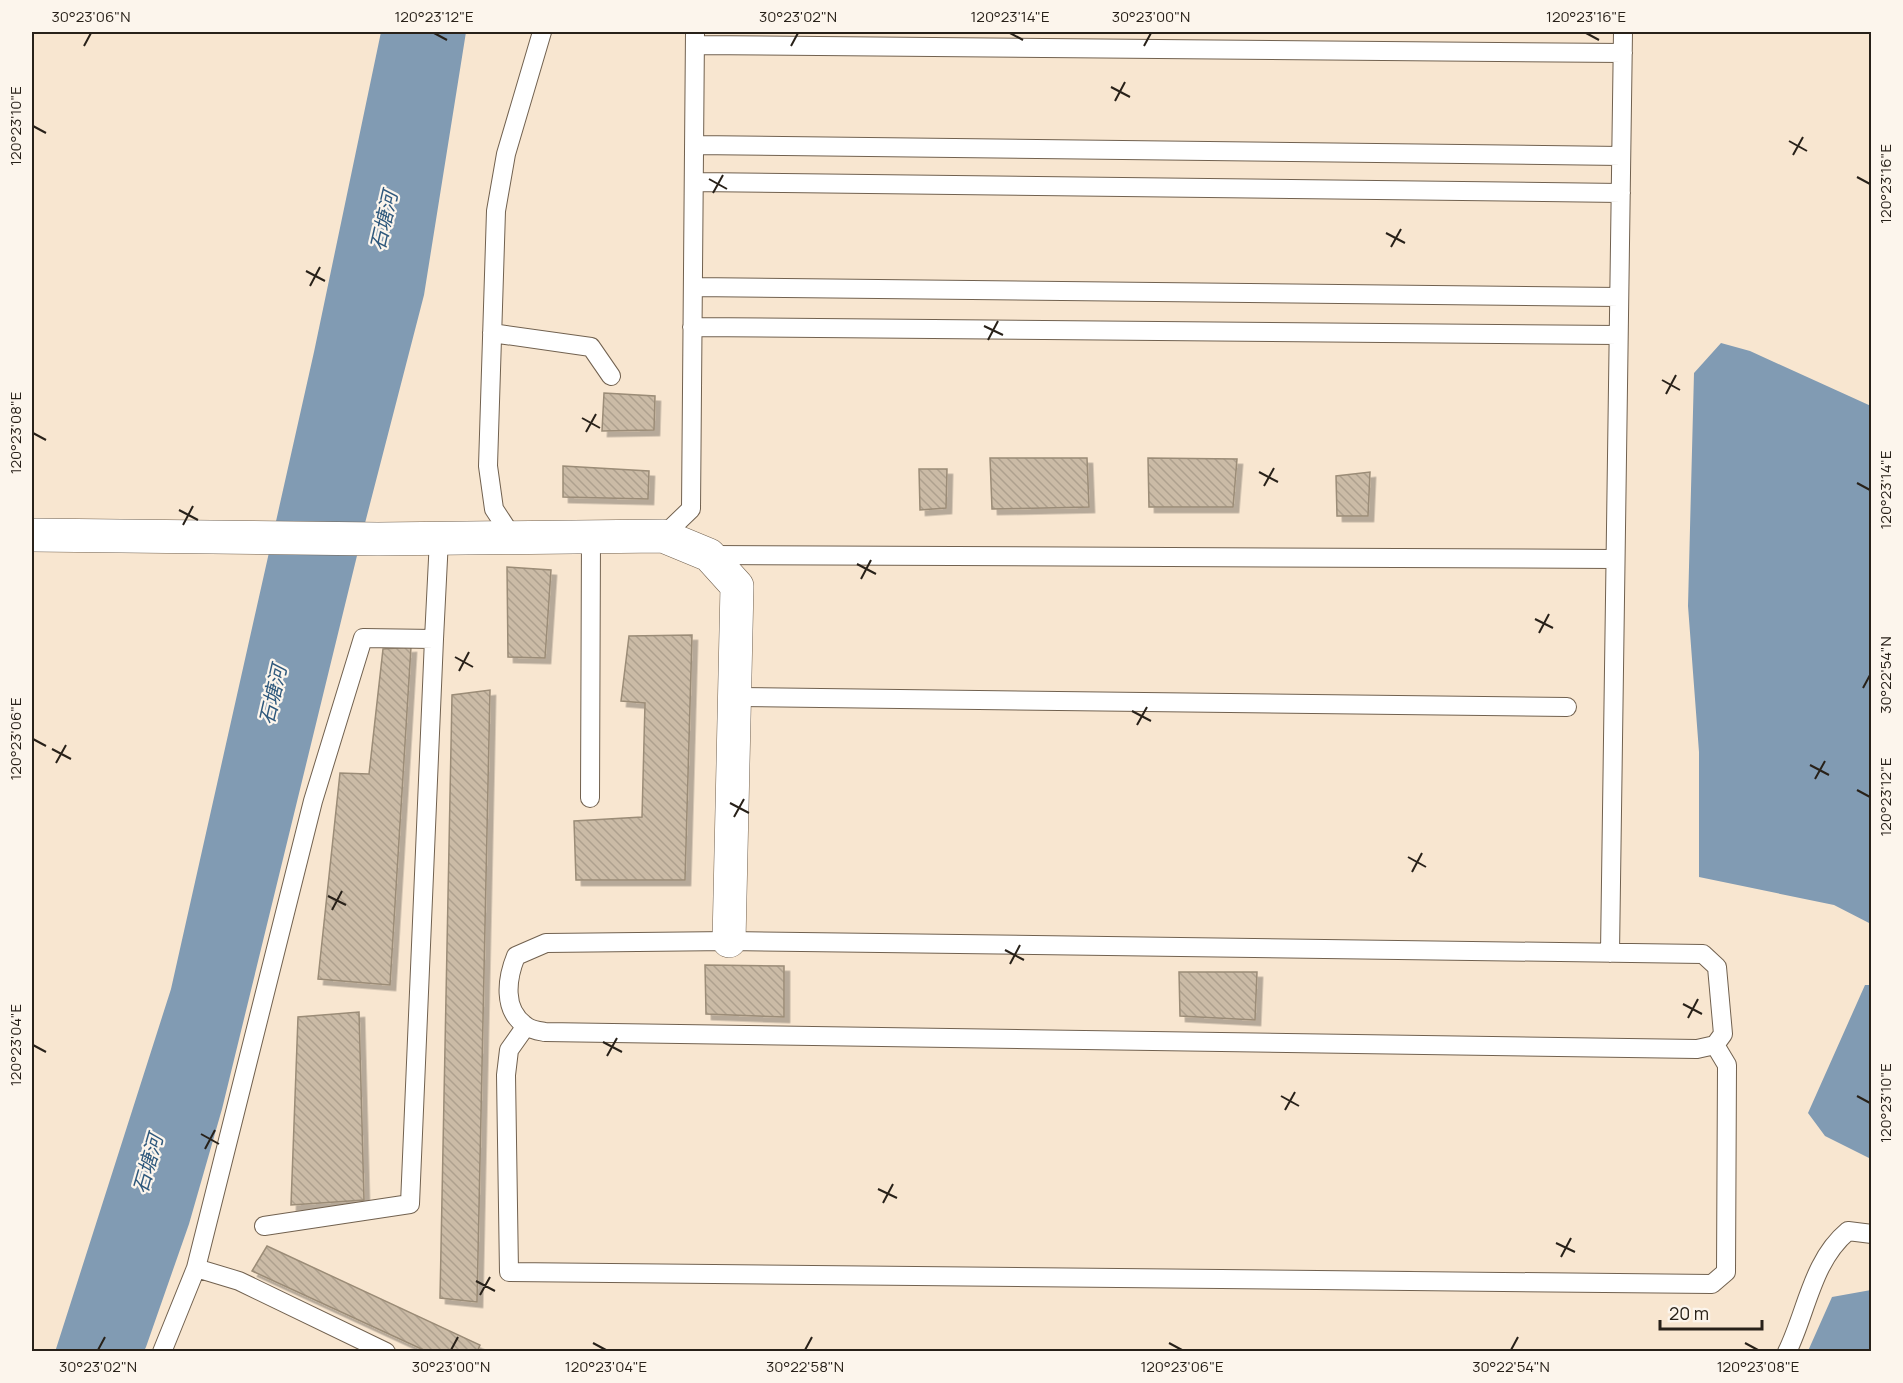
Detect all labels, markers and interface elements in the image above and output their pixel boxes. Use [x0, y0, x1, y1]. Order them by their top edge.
text: 30°23'06"N [52, 6, 130, 27]
text: 120°23'12"E [394, 6, 474, 27]
text: 30°23'02"N [759, 6, 837, 27]
text: 120°23'14"E [970, 6, 1050, 27]
text: 30°23'00"N [1112, 6, 1190, 27]
text: 120°23'16"E [1546, 6, 1626, 27]
text: 120°23'10"E [5, 86, 26, 166]
text: 120°23'16"E [1875, 144, 1896, 224]
water label: 石塘河 [364, 185, 404, 253]
text: 120°23'08"E [5, 392, 26, 474]
text: 120°23'14"E [1875, 450, 1896, 530]
text: 30°22'54"N [1875, 636, 1896, 714]
water label: 石塘河 [253, 659, 293, 727]
text: 120°23'06"E [5, 697, 26, 781]
text: 120°23'12"E [1875, 757, 1896, 837]
text: 120°23'04"E [5, 1004, 26, 1086]
text: 120°23'10"E [1875, 1063, 1896, 1143]
water label: 石塘河 [126, 1127, 170, 1196]
scale bar [1660, 1293, 1762, 1331]
text: 20 m [1669, 1301, 1709, 1325]
text: 30°23'02"N [59, 1356, 137, 1377]
text: 30°23'00"N [412, 1356, 490, 1377]
text: 120°23'04"E [565, 1356, 647, 1377]
text: 30°22'58"N [766, 1356, 844, 1377]
text: 120°23'06"E [1140, 1356, 1224, 1377]
text: 30°22'54"N [1472, 1356, 1550, 1377]
text: 120°23'08"E [1717, 1356, 1799, 1377]

